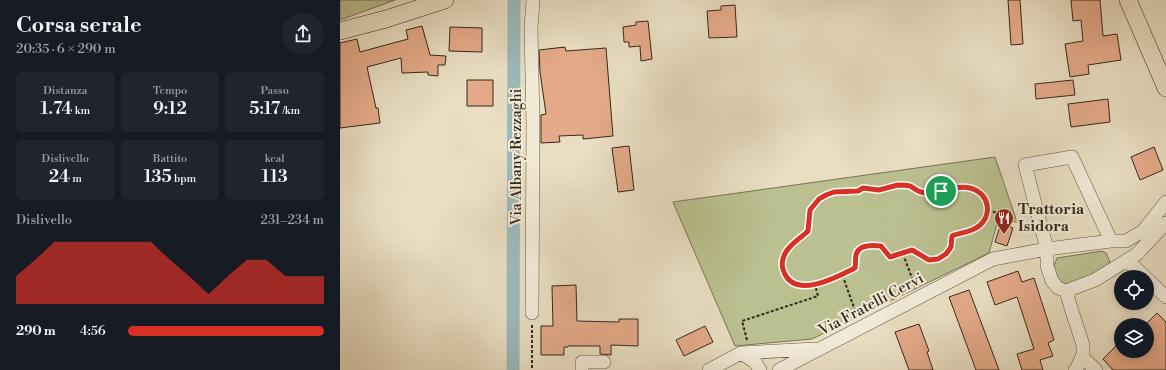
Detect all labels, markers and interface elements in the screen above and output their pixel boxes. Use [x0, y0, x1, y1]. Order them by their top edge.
text: Corsa serale [16, 12, 142, 39]
button: share [282, 13, 324, 55]
text: 20:35 · 6 × 290 m [16, 41, 116, 57]
text: Distanza [43, 84, 87, 98]
text: Tempo [153, 84, 187, 98]
text: Passo [260, 84, 289, 98]
street label: Via Albany Rezzaghi [507, 88, 526, 227]
text: 1.74 [41, 98, 72, 120]
text: 9:12 [153, 98, 187, 120]
text: 5:17 [249, 98, 280, 120]
text: km [72, 104, 90, 118]
text: /km [280, 104, 300, 118]
text: Dislivello [42, 152, 89, 166]
text: Battito [153, 152, 187, 166]
text: kcal [265, 152, 285, 166]
text: 24 [49, 166, 70, 188]
text: 135 [144, 166, 172, 188]
text: 113 [262, 166, 288, 188]
text: m [70, 172, 82, 186]
text: bpm [172, 172, 196, 186]
pin [924, 174, 958, 208]
icon: arrive [930, 180, 952, 202]
place label: Trattoria Isidora [1018, 200, 1085, 236]
restaurant icon: Trattoria Isidora [993, 207, 1015, 235]
text: Dislivello [16, 212, 72, 228]
text: 231–234 m [261, 212, 324, 228]
street label: Via Fratelli Cervi [815, 269, 927, 341]
map controls [1114, 270, 1154, 358]
button: locate [1114, 270, 1154, 310]
button: layers [1114, 318, 1154, 358]
text: 290 m [16, 323, 56, 339]
text: 4:56 [80, 323, 106, 339]

